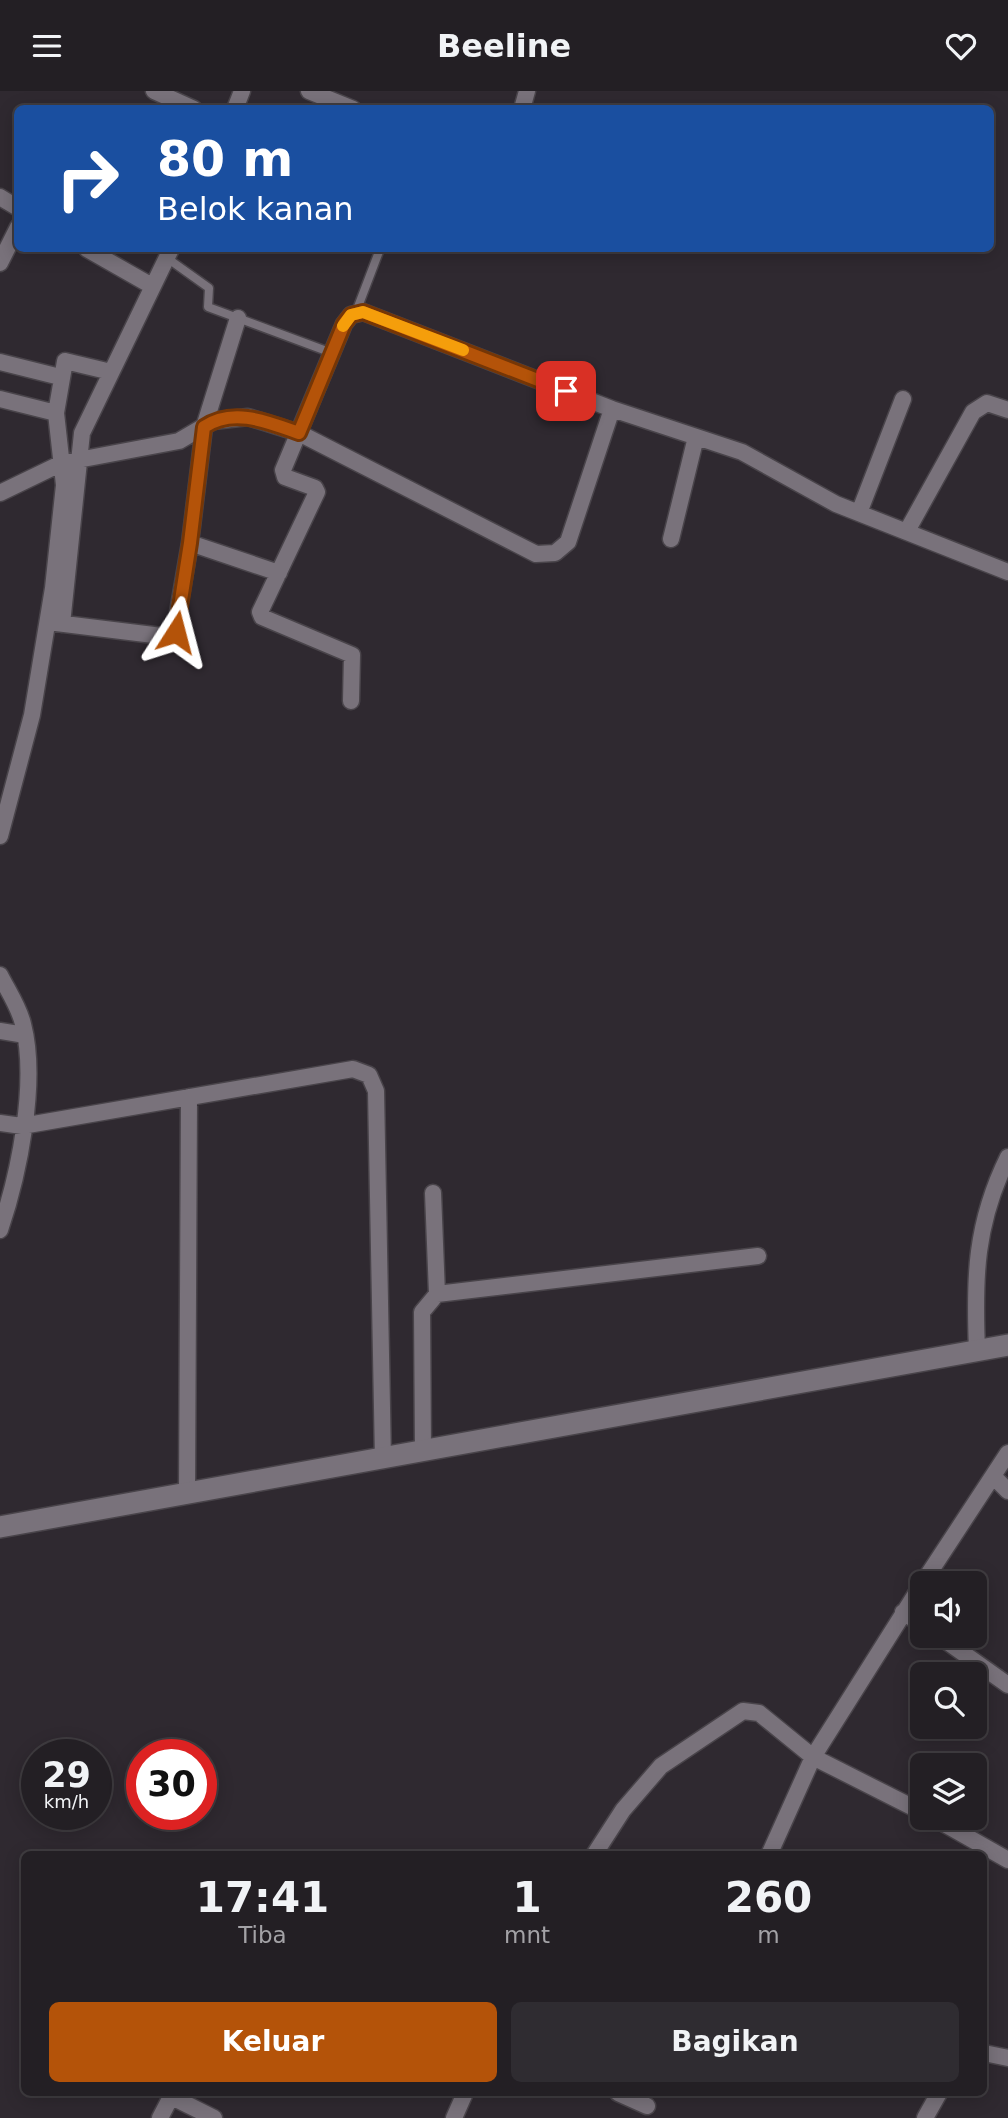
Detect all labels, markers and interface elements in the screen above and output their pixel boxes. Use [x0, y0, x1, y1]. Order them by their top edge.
icon: menu [28, 27, 66, 65]
text: Beeline [437, 27, 571, 65]
icon: heart [942, 27, 980, 65]
text: 80 m [157, 131, 293, 188]
icon: right [42, 133, 133, 224]
text: Belok kanan [157, 190, 354, 228]
pin [536, 361, 596, 421]
icon: arrive [547, 372, 585, 410]
position arrow [139, 595, 213, 669]
map controls [910, 1571, 987, 1830]
button: sound [910, 1571, 987, 1648]
button: search [910, 1662, 987, 1739]
speed limit sign: 30 [126, 1739, 217, 1830]
button: layers [910, 1753, 987, 1830]
text: 29 [42, 1755, 91, 1795]
text: km/h [44, 1791, 89, 1812]
text: 17:41 [196, 1873, 329, 1922]
text: 1 [512, 1873, 542, 1922]
text: 260 [725, 1873, 812, 1922]
text: Tiba [238, 1922, 287, 1948]
text: mnt [504, 1922, 550, 1948]
text: m [757, 1922, 780, 1948]
button: Keluar [49, 2002, 497, 2082]
button: Bagikan [511, 2002, 959, 2082]

